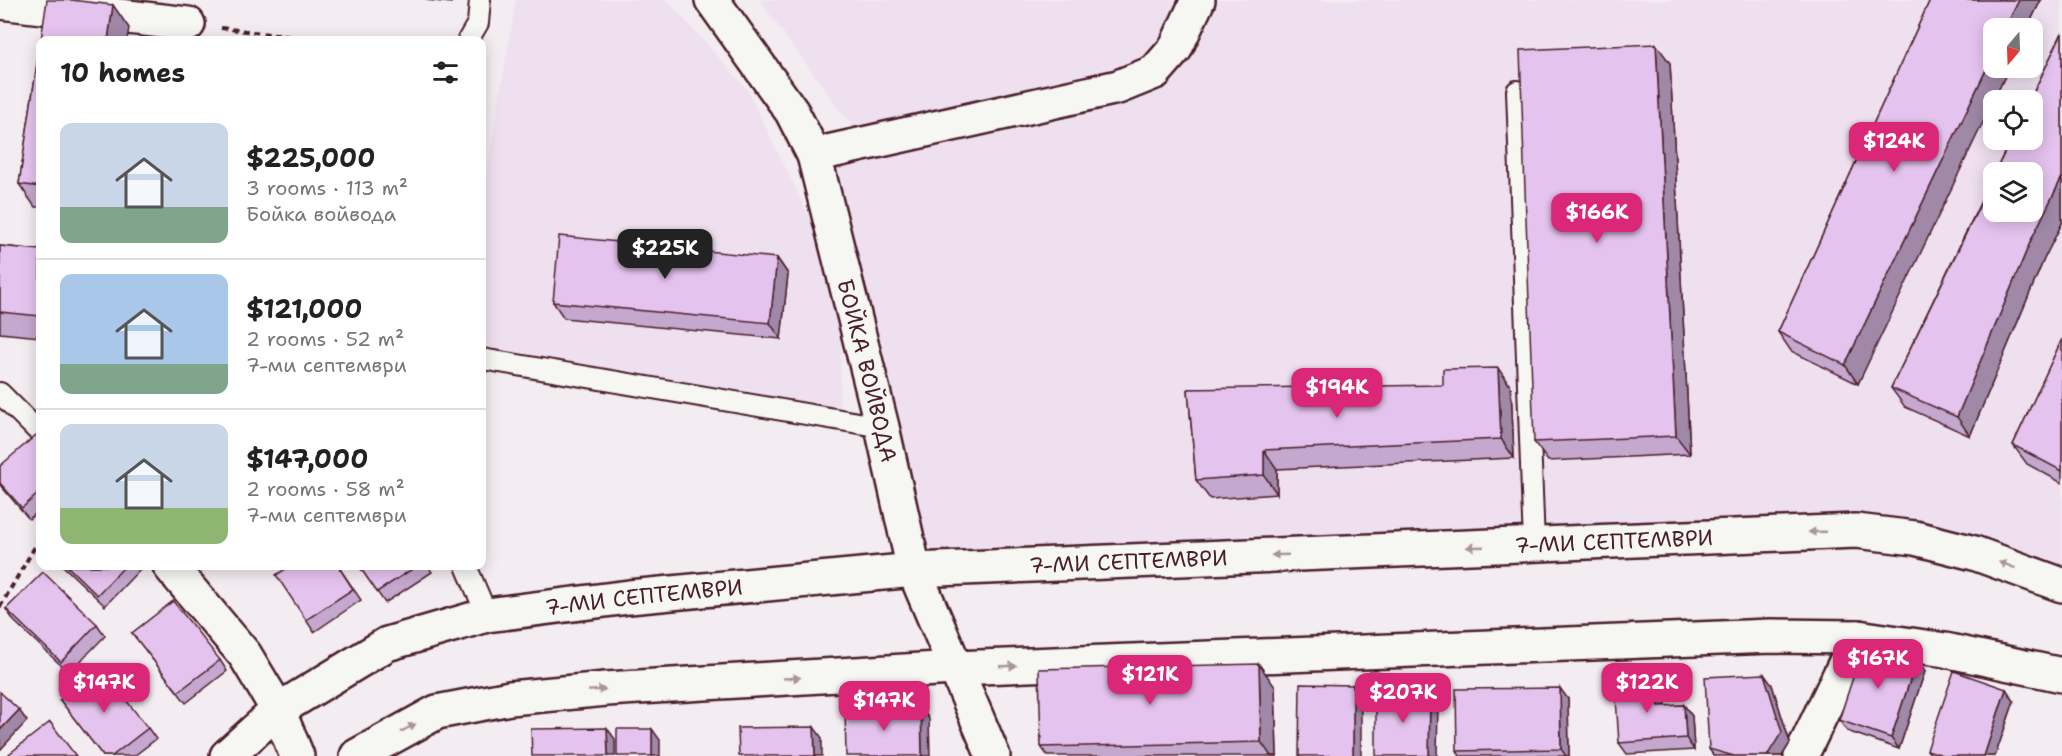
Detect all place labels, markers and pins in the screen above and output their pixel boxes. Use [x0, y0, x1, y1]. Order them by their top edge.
pin: $124K [1852, 122, 1936, 173]
pin: $166K [1555, 193, 1639, 244]
pin: $225K [623, 229, 707, 280]
pin: $194K [1295, 368, 1379, 419]
pin: $167K [1836, 639, 1920, 690]
pin: $121K [1108, 655, 1192, 706]
pin: $147K [62, 663, 146, 714]
pin: $122K [1605, 663, 1689, 714]
pin: $207K [1361, 673, 1445, 724]
pin: $147K [842, 681, 926, 732]

